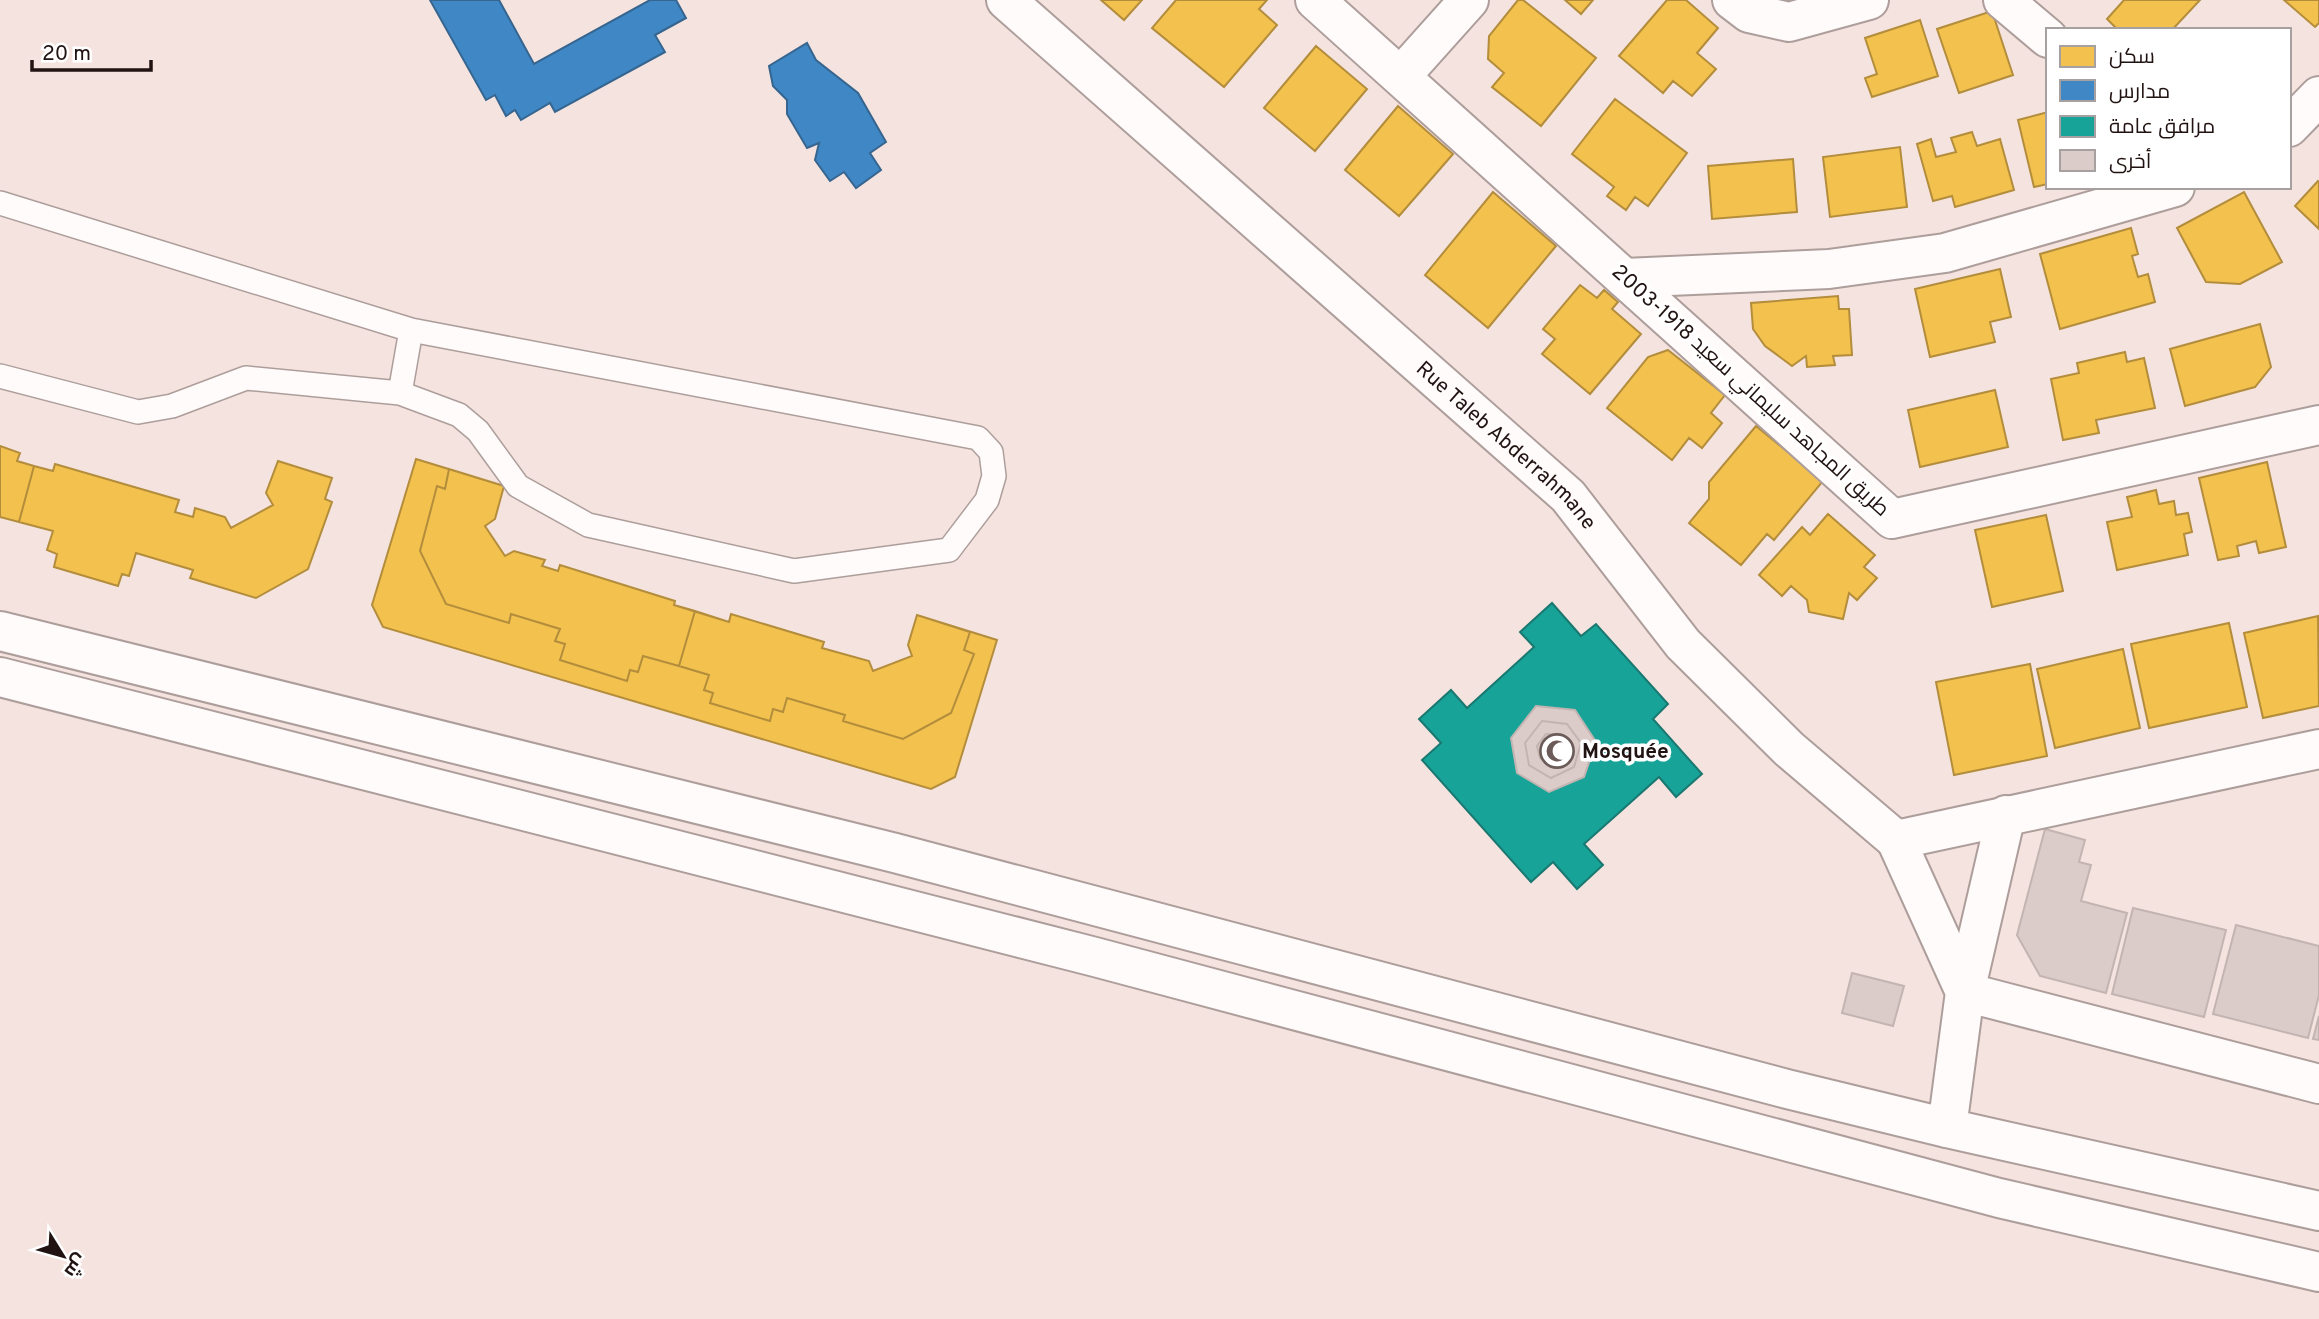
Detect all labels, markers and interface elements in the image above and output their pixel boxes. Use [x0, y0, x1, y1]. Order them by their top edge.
scale bar [32, 28, 150, 72]
legend [2046, 28, 2291, 189]
text: 20 m [42, 41, 91, 68]
text: سكن [2109, 44, 2155, 71]
text: مدارس [2109, 79, 2170, 106]
text: مرافق عامة [2109, 114, 2215, 141]
text: أخرى [2109, 148, 2151, 176]
street label: طريق المجاهد سليماني سعيد 1918-2003 [1605, 259, 1894, 524]
street label: Rue Taleb Abderrahmane [1410, 356, 1601, 536]
mosque icon: Mosquée [1538, 732, 1576, 770]
place label: Mosquée [1582, 739, 1669, 766]
north arrow [28, 1221, 98, 1291]
text: ش [58, 1248, 92, 1282]

